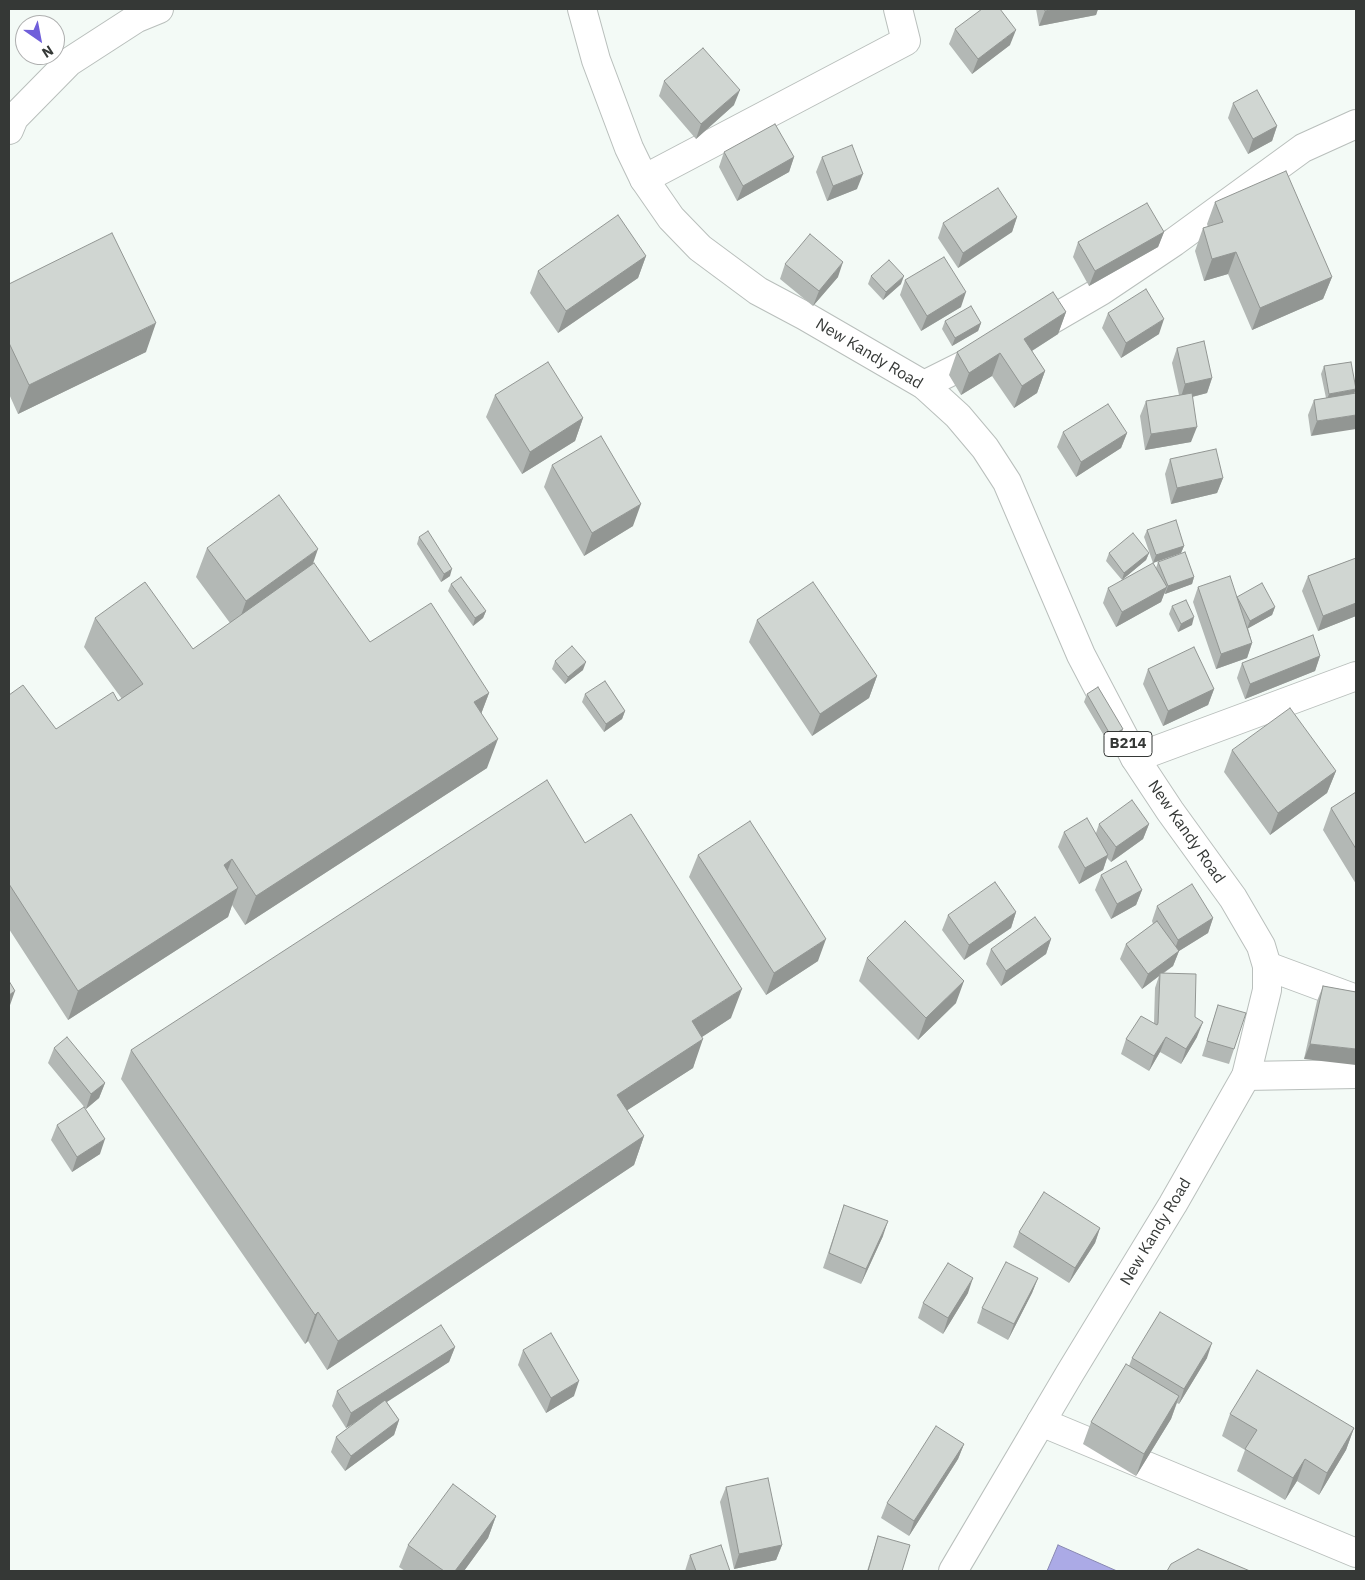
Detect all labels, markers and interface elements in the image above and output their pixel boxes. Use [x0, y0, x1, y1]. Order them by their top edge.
north arrow [15, 15, 65, 65]
text: N [38, 41, 57, 62]
street label: New Kandy Road [812, 314, 926, 394]
road number: B214 [1104, 732, 1152, 756]
street label: New Kandy Road [1143, 777, 1229, 887]
street label: New Kandy Road [1116, 1175, 1196, 1289]

